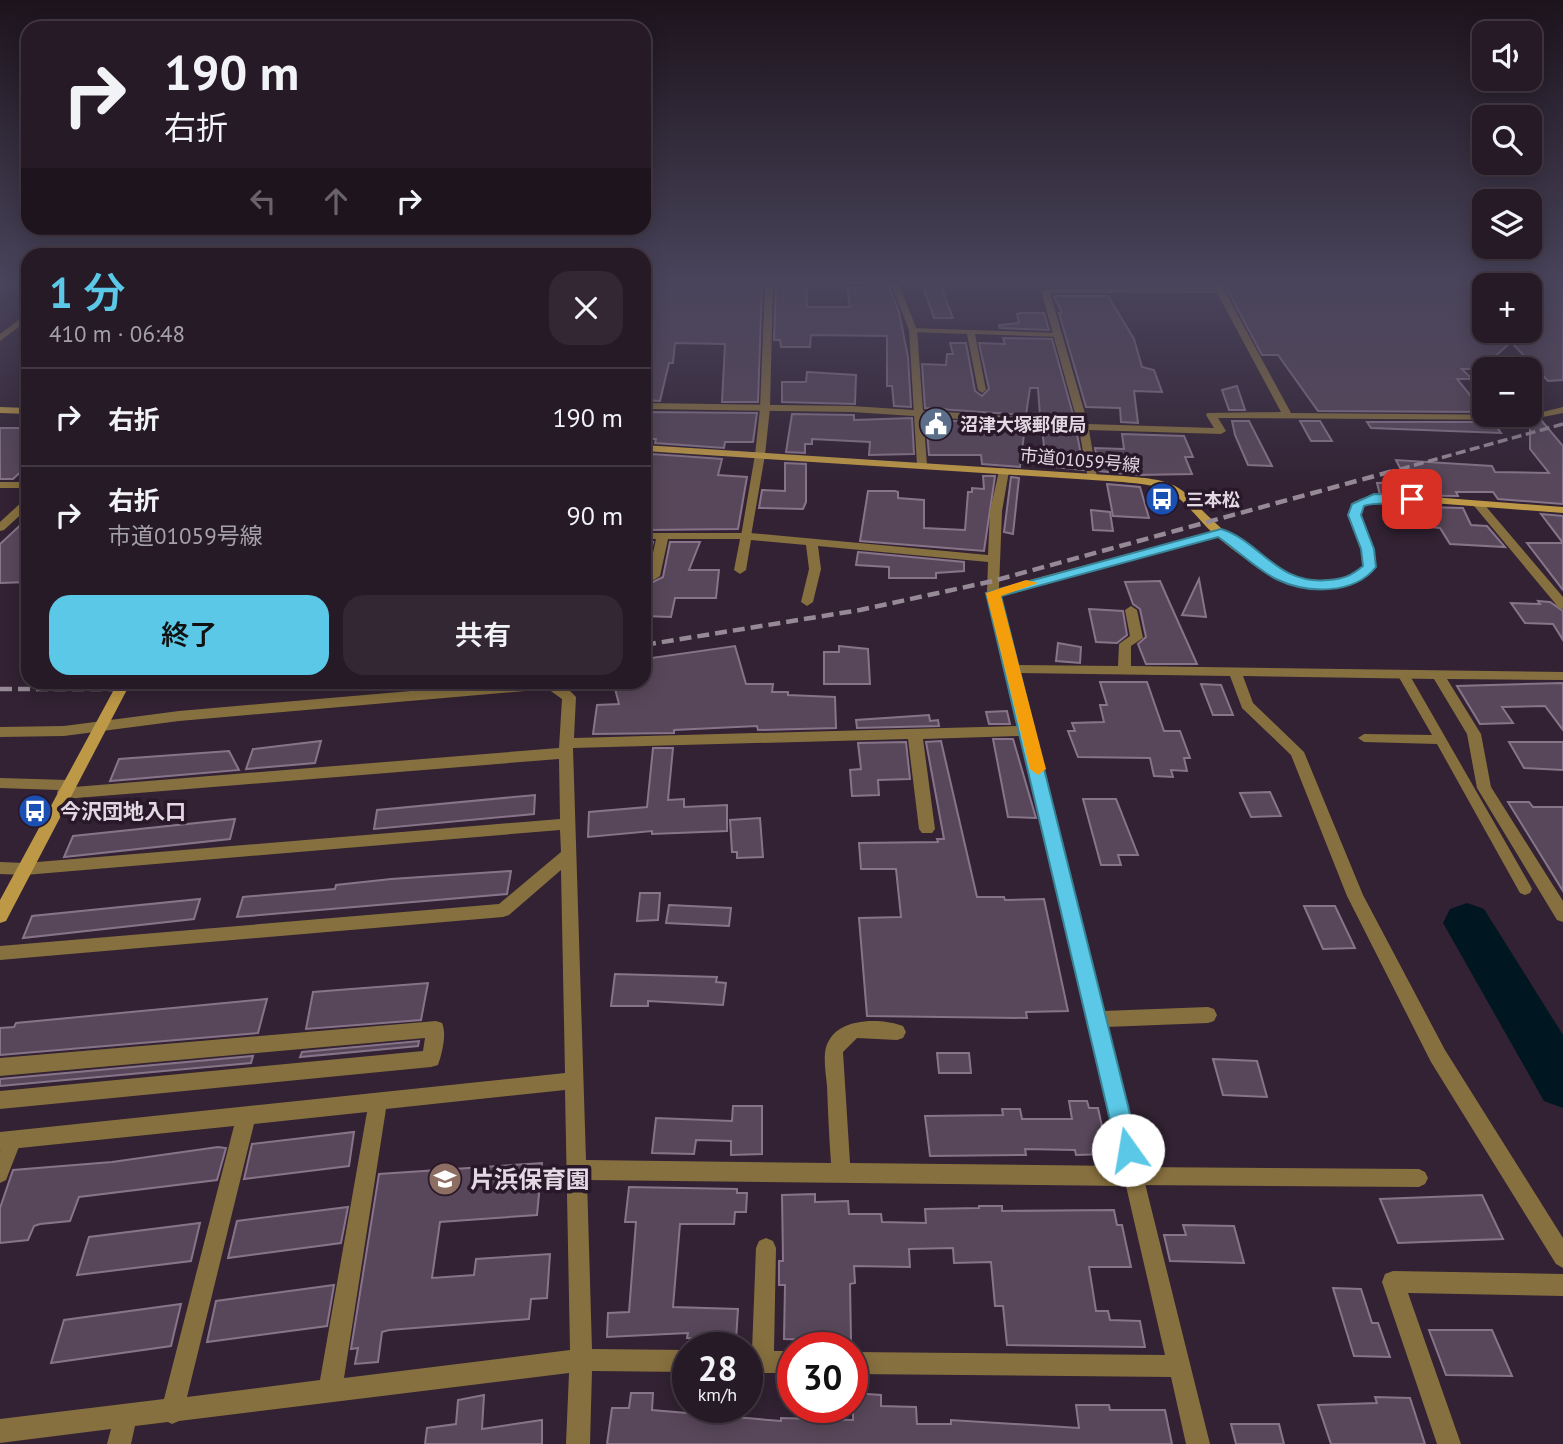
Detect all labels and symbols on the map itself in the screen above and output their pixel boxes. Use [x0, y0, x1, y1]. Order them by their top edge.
public building icon: 沼津大塚郵便局 [917, 405, 955, 443]
place label: 沼津大塚郵便局 [960, 413, 1086, 436]
street label: 市道01059号線 [1019, 443, 1141, 477]
pin [1382, 469, 1442, 529]
bus stop icon: 三本松 [1143, 480, 1181, 518]
place label: 三本松 [1186, 488, 1240, 511]
bus stop icon: 今沢団地入口 [16, 792, 54, 830]
place label: 今沢団地入口 [60, 798, 186, 825]
position arrow [1091, 1113, 1165, 1187]
school or university icon: 片浜保育園 [426, 1160, 464, 1198]
place label: 片浜保育園 [470, 1164, 590, 1195]
speed limit sign: 30 [777, 1332, 868, 1423]

